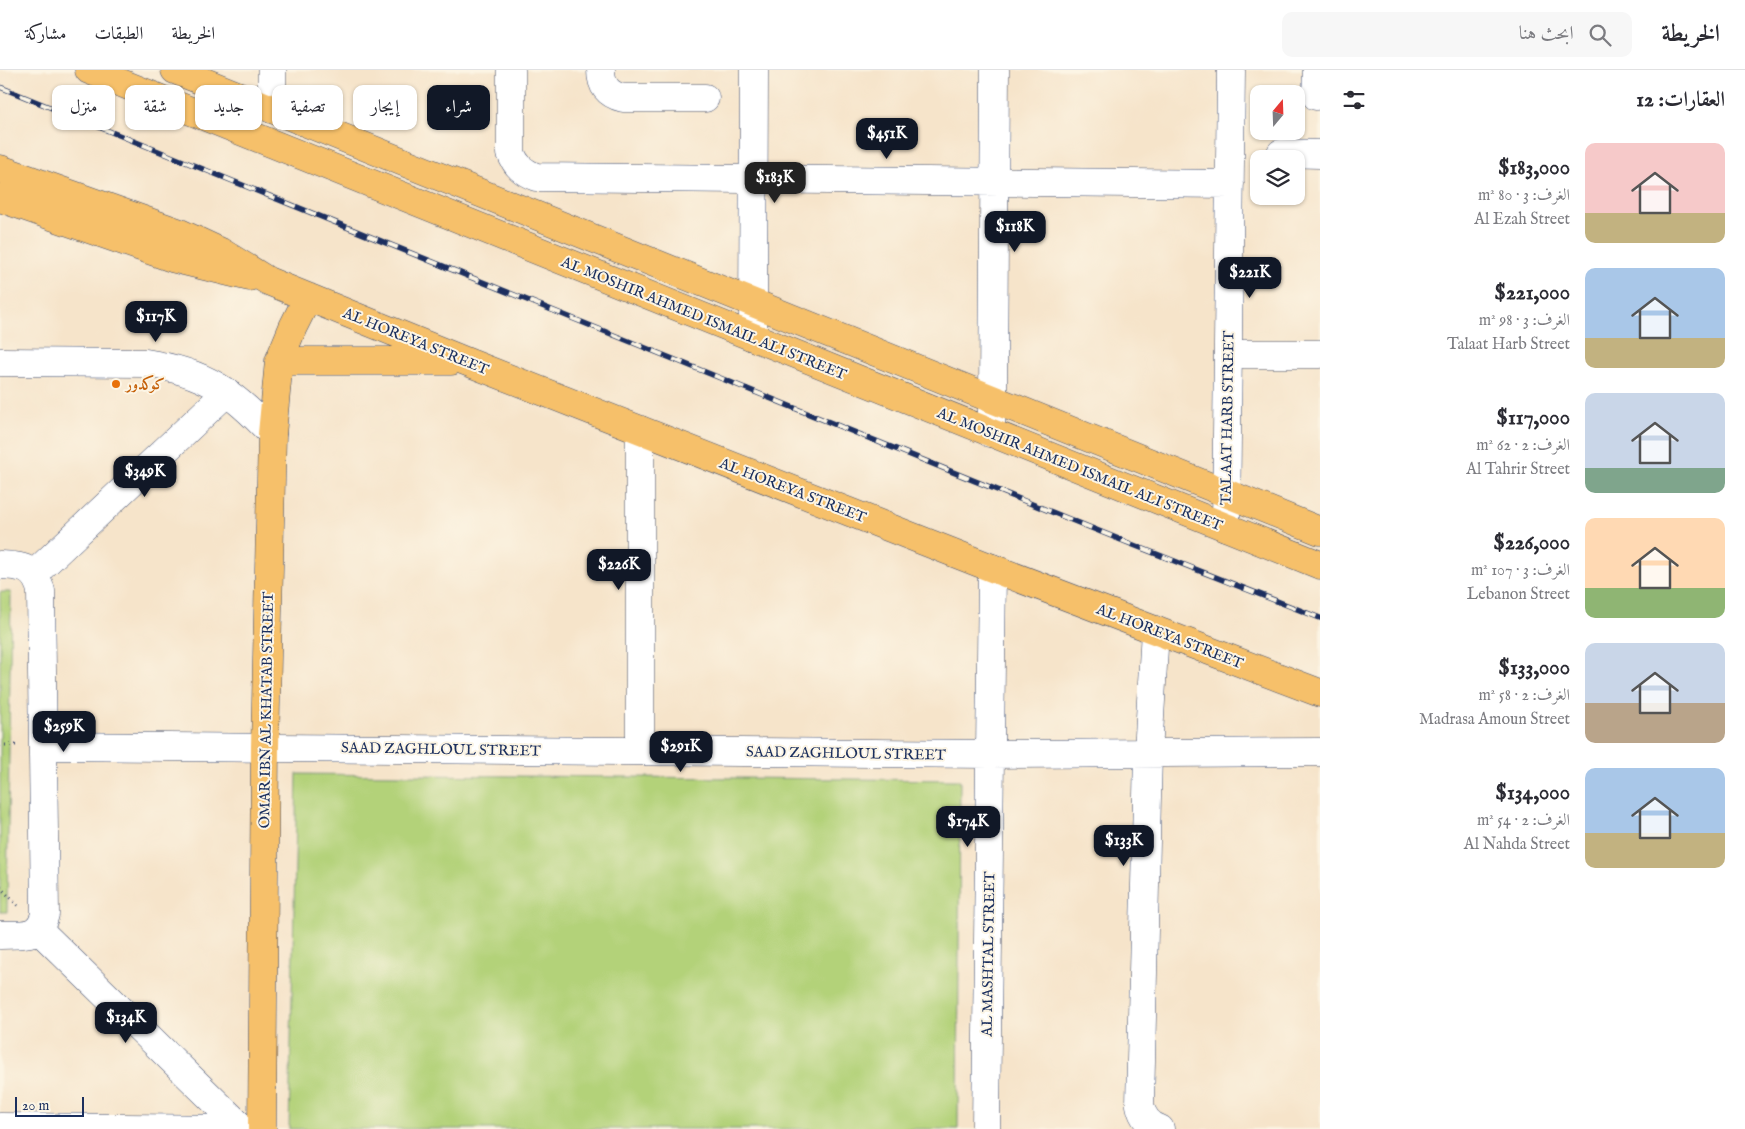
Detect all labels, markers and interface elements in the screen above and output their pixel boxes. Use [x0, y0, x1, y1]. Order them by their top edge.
search box [1282, 12, 1632, 57]
text: الخريطة [1662, 19, 1720, 50]
icon: search [1586, 21, 1614, 49]
text: ابحث هنا [1519, 22, 1574, 46]
text: مشاركة [25, 23, 66, 46]
text: الطبقات [94, 23, 143, 46]
text: الخريطة [171, 23, 215, 46]
chip: منزل [52, 85, 115, 130]
chip: شقة [125, 85, 185, 130]
chip: جديد [195, 85, 262, 130]
chip: تصفية [272, 85, 343, 130]
chip: إيجار [353, 85, 417, 130]
chip: شراء [427, 85, 490, 130]
north arrow [1250, 85, 1305, 140]
map controls [1250, 85, 1305, 205]
icon: filters [1340, 86, 1368, 114]
text: العقارات: 12 [1636, 87, 1725, 114]
pin: $451K [852, 118, 922, 160]
text: $451K [867, 124, 907, 144]
button: layers [1250, 150, 1305, 205]
text: $183,000 [1498, 155, 1570, 182]
pin: $183K [740, 162, 810, 204]
icon: home [1625, 163, 1685, 223]
text: $183K [756, 168, 794, 188]
text: الغرف: 3 · 80 m² [1478, 186, 1570, 206]
pin: $118K [980, 210, 1050, 253]
text: Al Ezah Street [1474, 210, 1570, 230]
text: $118K [996, 217, 1034, 237]
street label: AL MOSHIR AHMED ISMAIL ALI STREET [558, 252, 849, 385]
pin: $221K [1215, 256, 1285, 299]
text: $221K [1229, 263, 1271, 283]
text: $221,000 [1494, 280, 1570, 307]
icon: home [1625, 288, 1685, 348]
pin: $117K [121, 300, 191, 343]
street label: AL HOREYA STREET [339, 303, 492, 379]
text: $117K [136, 307, 176, 327]
text: الغرف: 3 · 98 m² [1479, 311, 1570, 331]
street label: TALAAT HARB STREET [1216, 330, 1239, 505]
text: Talaat Harb Street [1447, 335, 1570, 355]
place label: كوكدور [124, 375, 165, 394]
marker: كوكدور [110, 378, 122, 390]
street label: AL MOSHIR AHMED ISMAIL ALI STREET [934, 403, 1225, 536]
text: $117,000 [1496, 405, 1570, 432]
icon: home [1625, 413, 1685, 473]
text: الغرف: 2 · 62 m² [1476, 436, 1570, 456]
street label: AL HOREYA STREET [716, 453, 869, 527]
pin: $349K [110, 456, 180, 498]
text: Al Tahrir Street [1466, 460, 1570, 480]
text: $349K [124, 462, 166, 482]
text: $226,000 [1493, 530, 1570, 557]
icon: home [1625, 538, 1685, 598]
pin: $226K [584, 548, 654, 591]
text: $226K [598, 555, 640, 575]
text: الغرف: 3 · 107 m² [1471, 561, 1570, 581]
text: Lebanon Street [1467, 585, 1570, 605]
street label: OMAR IBN AL KHATAB STREET [255, 591, 278, 829]
street label: AL HOREYA STREET [1093, 599, 1246, 673]
text: $133,000 [1498, 655, 1570, 682]
icon: home [1625, 663, 1685, 723]
text: الغرف: 2 · 58 m² [1479, 686, 1570, 706]
pin: $259K [29, 710, 99, 753]
text: Madrasa Amoun Street [1419, 710, 1570, 730]
text: $259K [44, 717, 84, 737]
pin: $291K [646, 730, 716, 773]
text: $291K [661, 737, 701, 757]
street label: SAAD ZAGHLOUL STREET [341, 738, 541, 761]
street label: SAAD ZAGHLOUL STREET [746, 742, 946, 765]
text: $134,000 [1495, 780, 1570, 807]
icon: home [1625, 788, 1685, 848]
pin: $174K [933, 806, 1003, 848]
text: الغرف: 2 · 54 m² [1477, 811, 1570, 831]
text: $174K [947, 812, 989, 832]
pin: $133K [1089, 824, 1159, 867]
text: $133K [1105, 831, 1143, 851]
text: Al Nahda Street [1464, 835, 1570, 855]
street label: AL MASHTAL STREET [978, 871, 999, 1038]
pin: $134K [91, 1002, 161, 1044]
text: $134K [106, 1008, 146, 1028]
scale bar [15, 1094, 84, 1117]
text: 20 m [22, 1097, 49, 1115]

